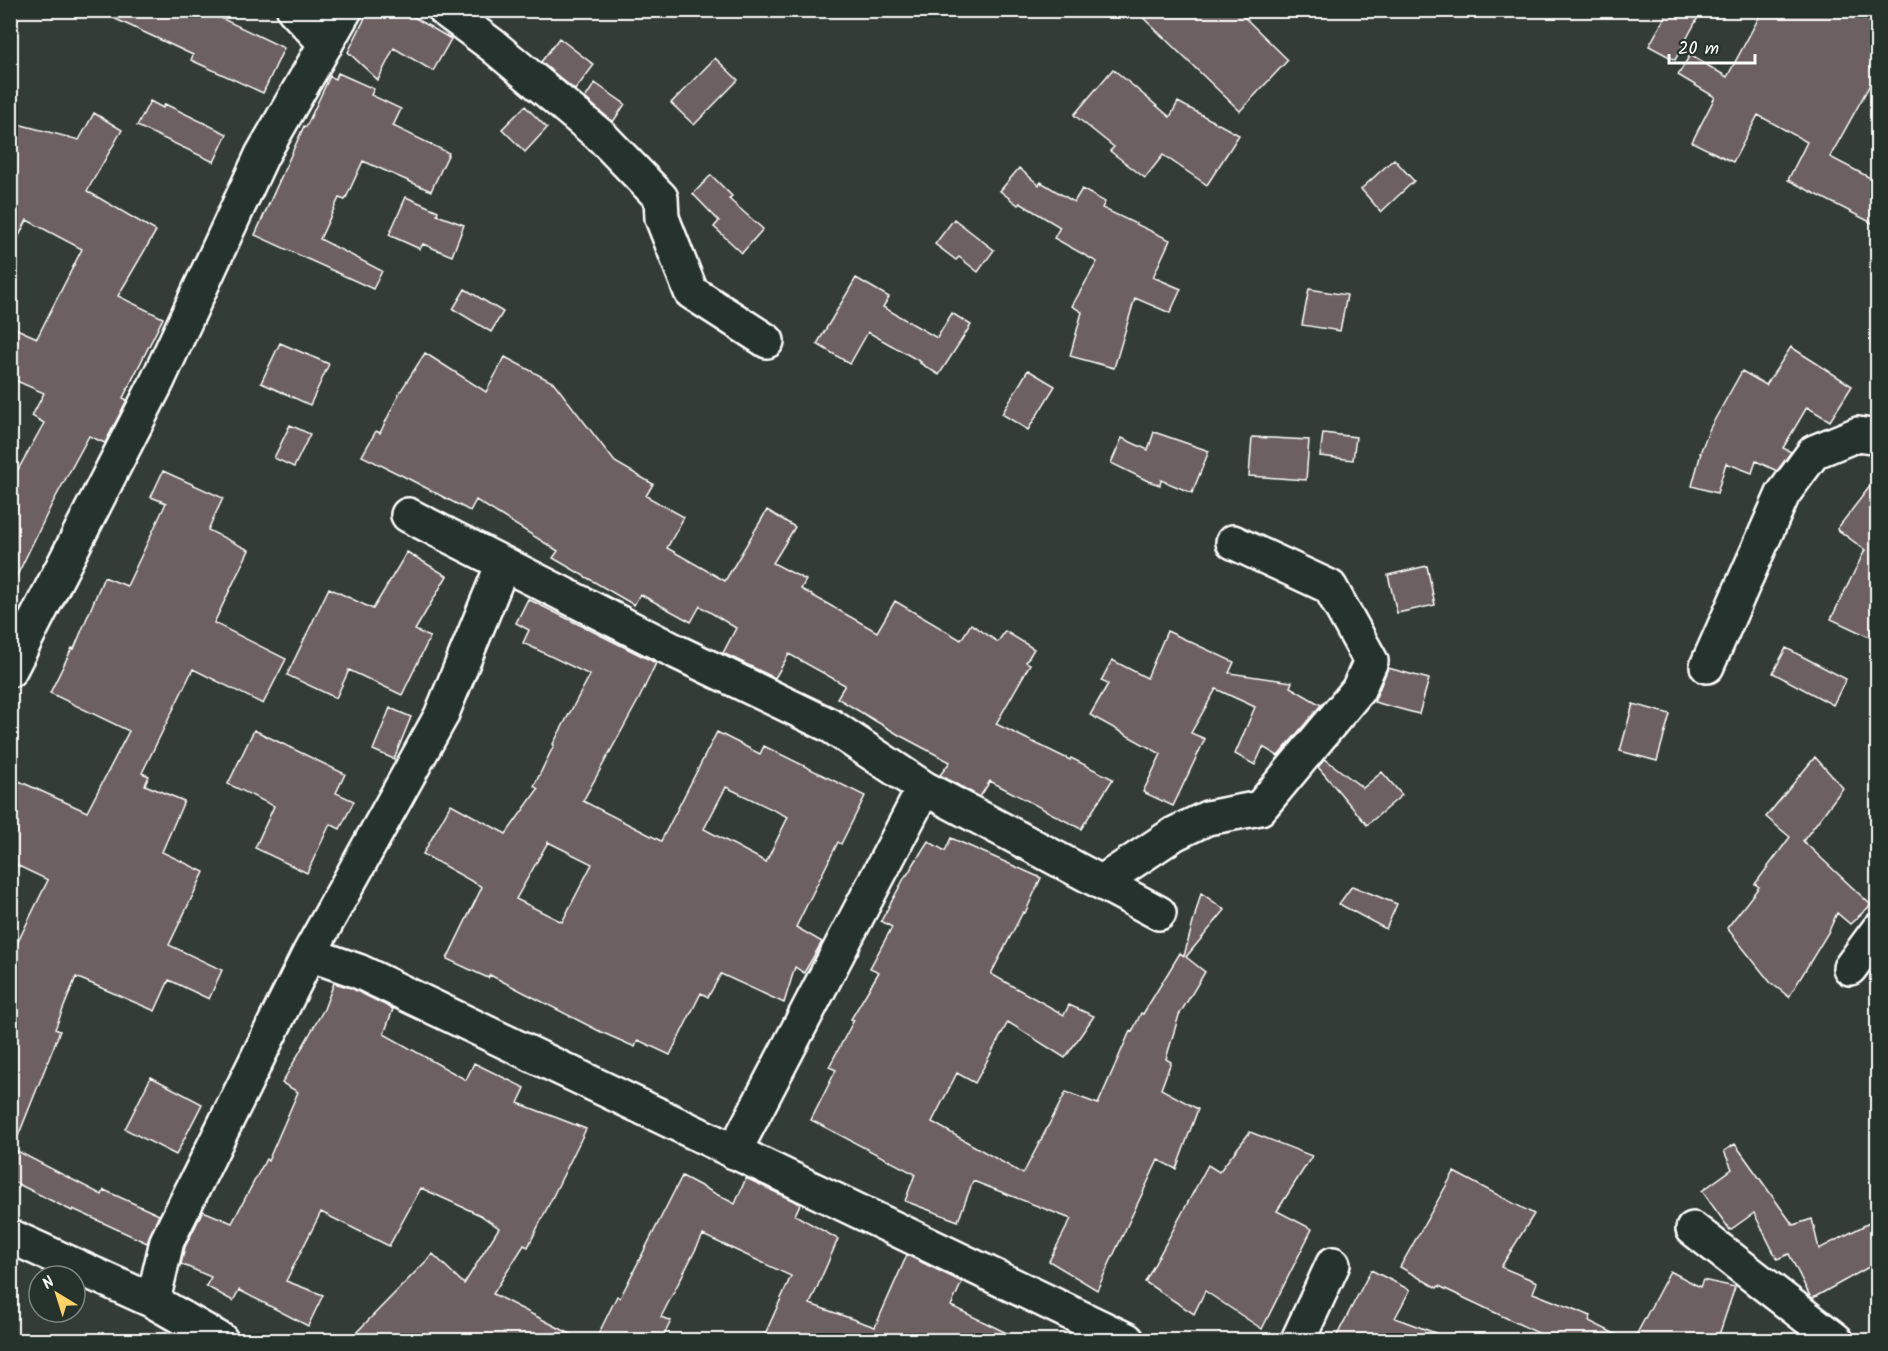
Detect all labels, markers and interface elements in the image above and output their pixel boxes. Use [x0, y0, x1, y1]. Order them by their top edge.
scale bar [1669, 27, 1754, 65]
text: 20 m [1678, 35, 1719, 64]
north arrow [27, 1264, 87, 1324]
text: N [37, 1270, 60, 1296]

